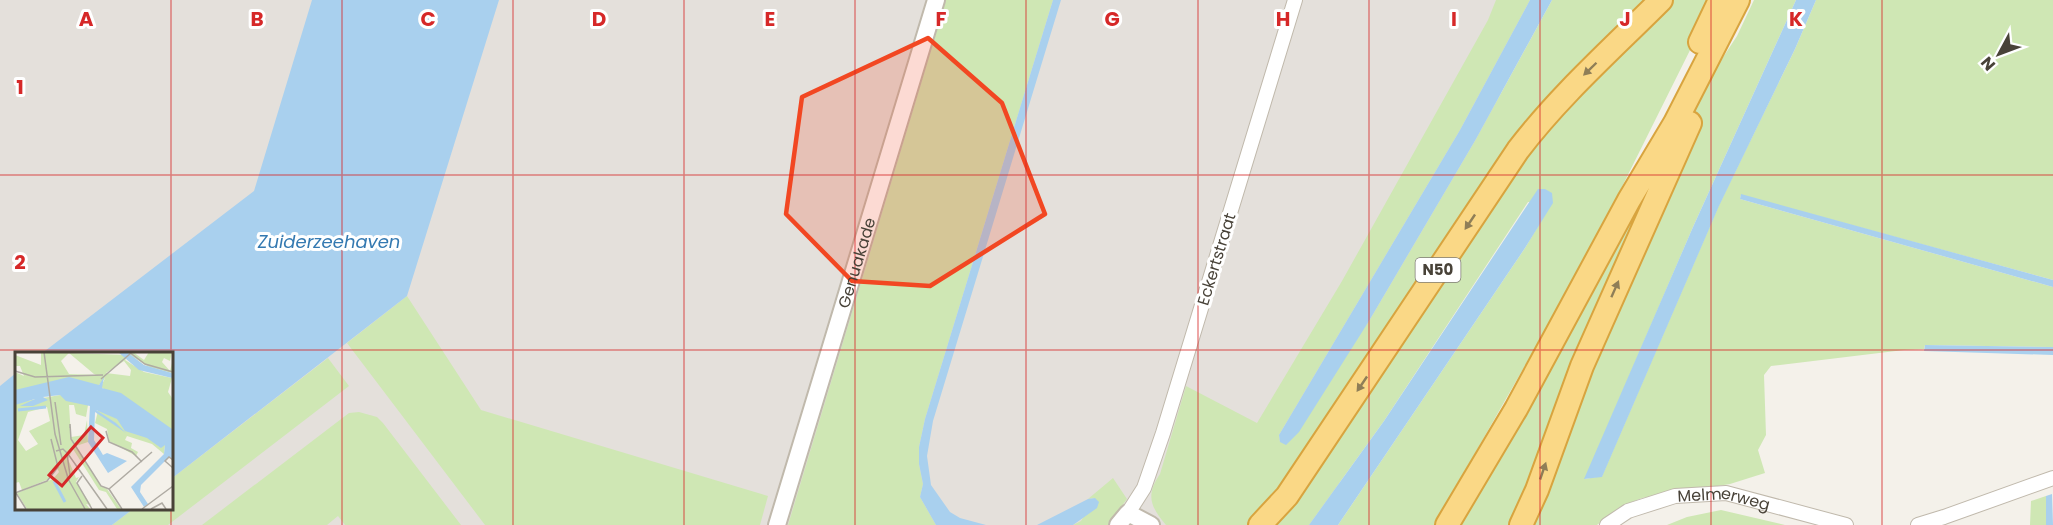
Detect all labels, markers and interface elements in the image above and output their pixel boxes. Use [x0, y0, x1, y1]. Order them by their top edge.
text: A [79, 5, 94, 33]
text: B [250, 5, 264, 33]
text: C [420, 5, 436, 33]
text: D [592, 5, 606, 33]
text: E [765, 5, 775, 33]
text: F [936, 5, 947, 33]
text: G [1104, 5, 1120, 33]
text: H [1276, 5, 1290, 33]
text: I [1451, 5, 1457, 33]
text: J [1619, 5, 1631, 33]
text: K [1789, 5, 1803, 33]
north arrow [1969, 24, 2029, 84]
text: N [1975, 51, 2001, 76]
one-way arrow [1584, 61, 1598, 75]
text: 1 [16, 73, 24, 101]
street label: Eckertstraat [1192, 210, 1241, 308]
one-way arrow [1464, 213, 1476, 229]
street label: Genuakade [832, 215, 881, 311]
water label: Zuiderzeehaven [257, 229, 400, 254]
text: 2 [14, 248, 26, 276]
road number: N50 [1416, 258, 1460, 282]
one-way arrow [1610, 280, 1620, 298]
inset map [15, 352, 172, 510]
one-way arrow [1357, 376, 1368, 392]
one-way arrow [1539, 462, 1549, 480]
street label: Melmerweg [1677, 481, 1773, 516]

